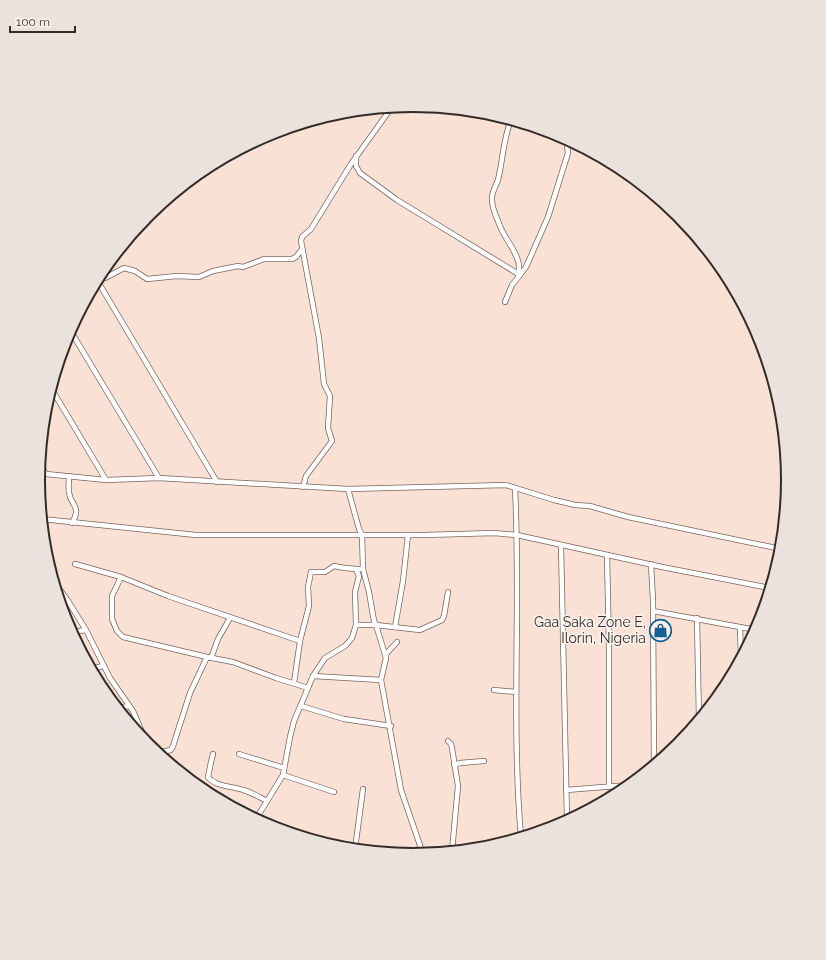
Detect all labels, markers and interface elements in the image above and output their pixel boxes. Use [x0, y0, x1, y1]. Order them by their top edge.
scale bar [10, 8, 75, 34]
text: 100 m [16, 15, 50, 29]
place label: Gaa Saka Zone E, Ilorin, Nigeria [534, 614, 646, 646]
shop icon: Gaa Saka Zone E, Ilorin, Nigeria [648, 617, 674, 643]

